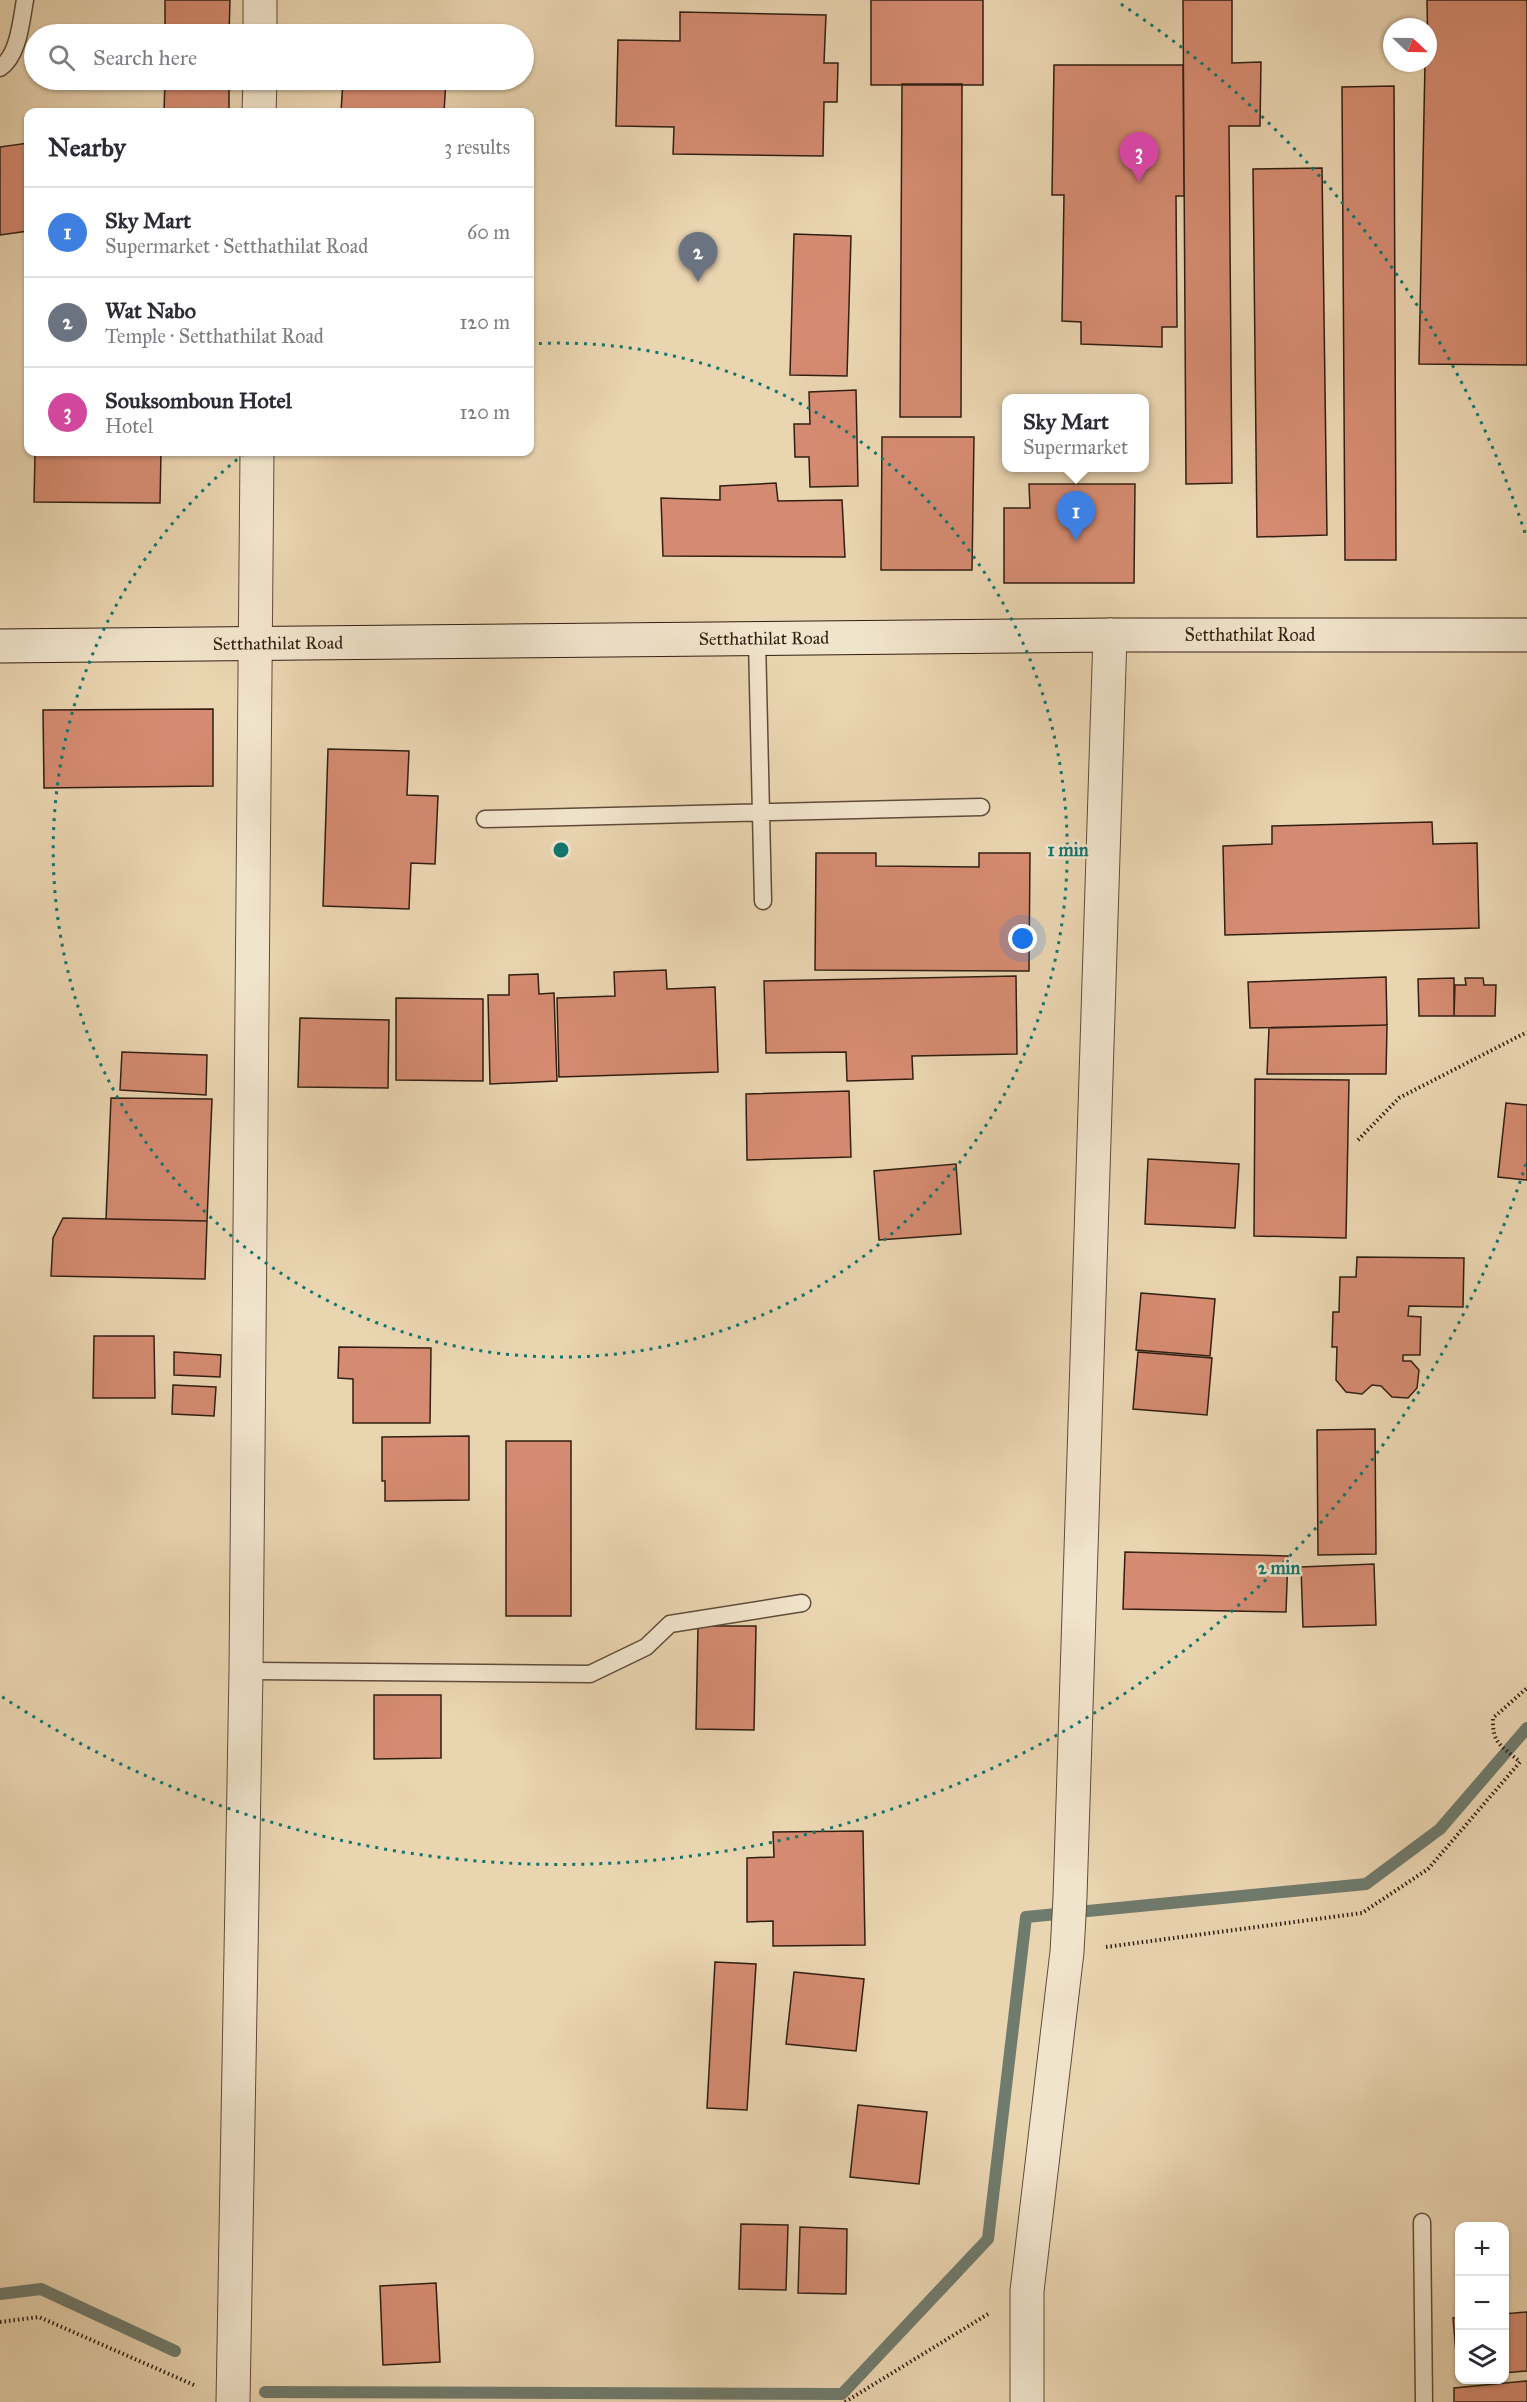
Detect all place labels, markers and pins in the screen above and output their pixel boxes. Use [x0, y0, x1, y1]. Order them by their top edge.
pin: 3 [1120, 132, 1158, 182]
pin: 2 [678, 232, 718, 282]
pin: 1 [1056, 492, 1096, 541]
centre of rings [551, 840, 571, 860]

